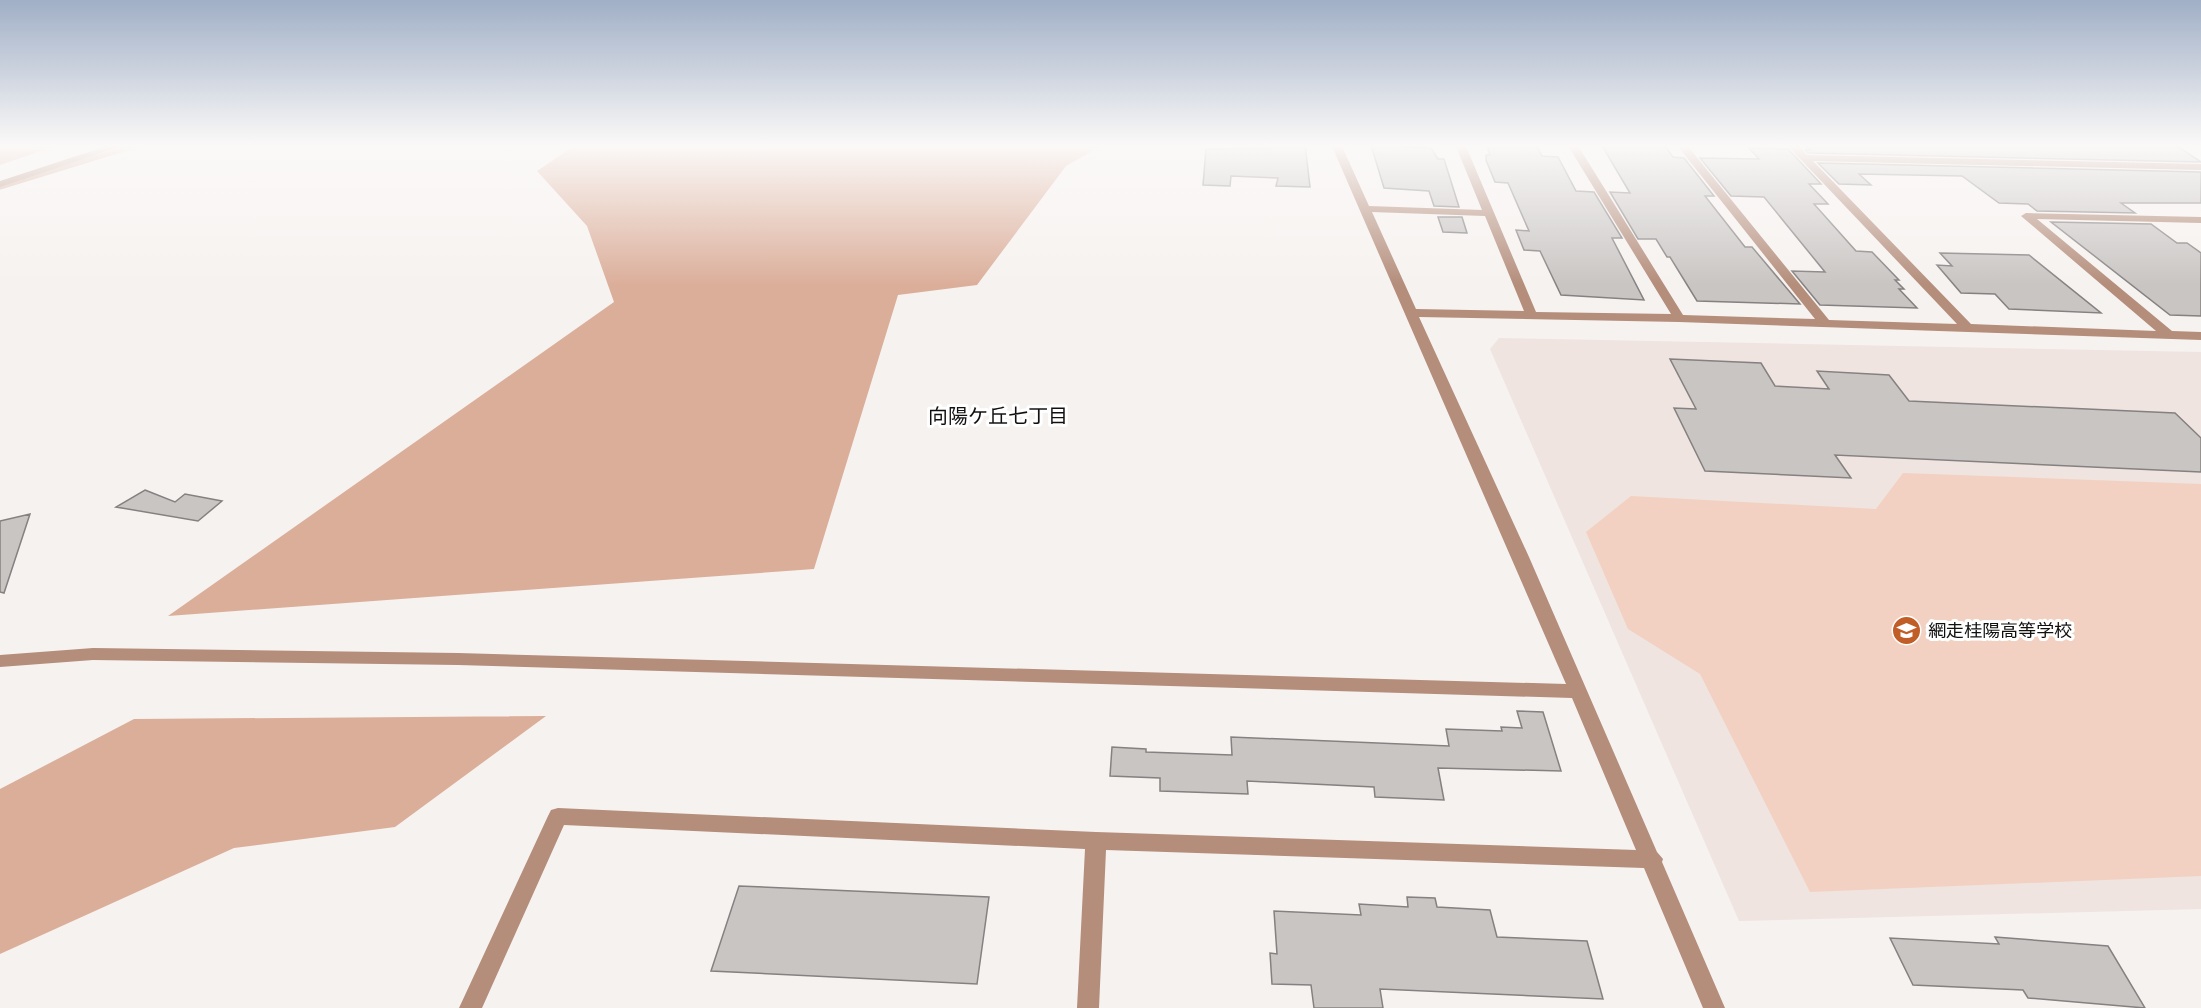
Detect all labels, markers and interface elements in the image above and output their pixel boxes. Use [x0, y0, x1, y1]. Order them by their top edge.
district label: 向陽ケ丘七丁目 [928, 404, 1068, 428]
school or university icon: 網走桂陽高等学校 [1891, 615, 1923, 647]
place label: 網走桂陽高等学校 [1928, 620, 2072, 641]

